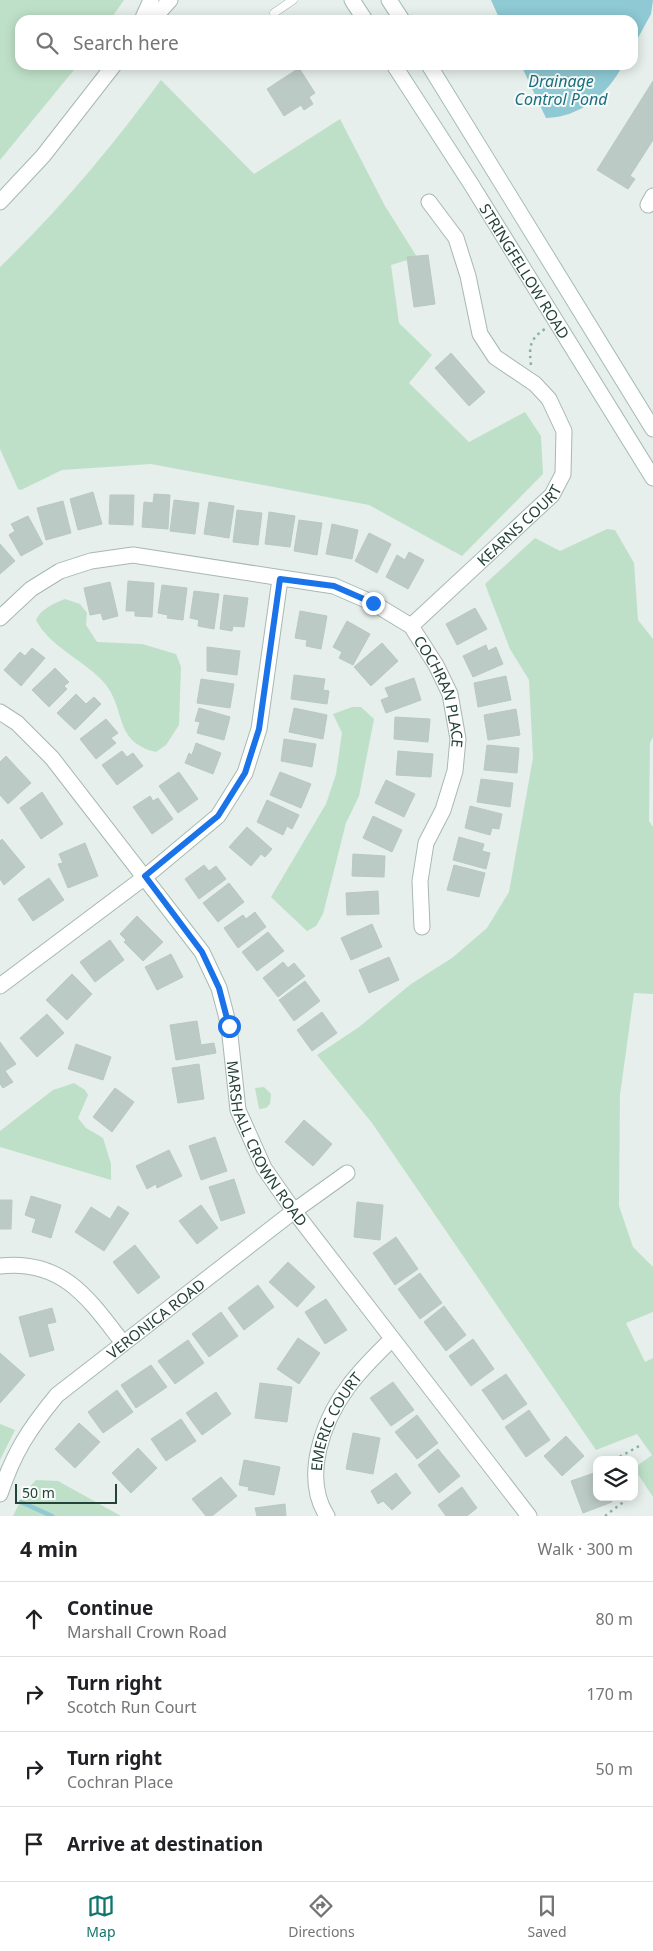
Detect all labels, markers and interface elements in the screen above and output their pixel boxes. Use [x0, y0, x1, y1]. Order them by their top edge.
search box [15, 15, 638, 70]
icon: search [33, 29, 61, 57]
text: Search here [73, 30, 179, 56]
water label: Drainage Control Pond [515, 70, 608, 110]
street label: STRINGFELLOW ROAD [475, 199, 574, 342]
street label: KEARNS COURT [472, 481, 566, 570]
route end [362, 592, 385, 615]
street label: COCHRAN PLACE [410, 632, 468, 749]
route start [218, 1015, 241, 1038]
street label: MARSHALL CROWN ROAD [223, 1060, 312, 1230]
street label: VERONICA ROAD [102, 1274, 209, 1363]
street label: EMERIC COURT [306, 1367, 366, 1472]
map controls [593, 1456, 638, 1501]
button: layers [593, 1456, 638, 1501]
scale bar [15, 1481, 118, 1504]
text: 50 m [22, 1483, 55, 1502]
text: 4 min [20, 1535, 78, 1563]
text: Walk · 300 m [538, 1538, 633, 1560]
text: Continue [67, 1595, 153, 1621]
icon: ahead [20, 1605, 48, 1633]
text: 80 m [596, 1608, 633, 1630]
text: Marshall Crown Road [67, 1621, 227, 1643]
text: Turn right [67, 1670, 162, 1696]
icon: right [20, 1680, 48, 1708]
text: 170 m [586, 1683, 633, 1705]
text: Scotch Run Court [67, 1696, 197, 1718]
text: Turn right [67, 1745, 162, 1771]
icon: right [20, 1755, 48, 1783]
text: 50 m [596, 1758, 633, 1780]
text: Cochran Place [67, 1771, 173, 1793]
icon: arrive [20, 1830, 48, 1858]
text: Arrive at destination [67, 1831, 263, 1857]
tab: Map [86, 1892, 116, 1941]
tab: Directions [288, 1892, 355, 1941]
tab: Saved [527, 1892, 567, 1941]

